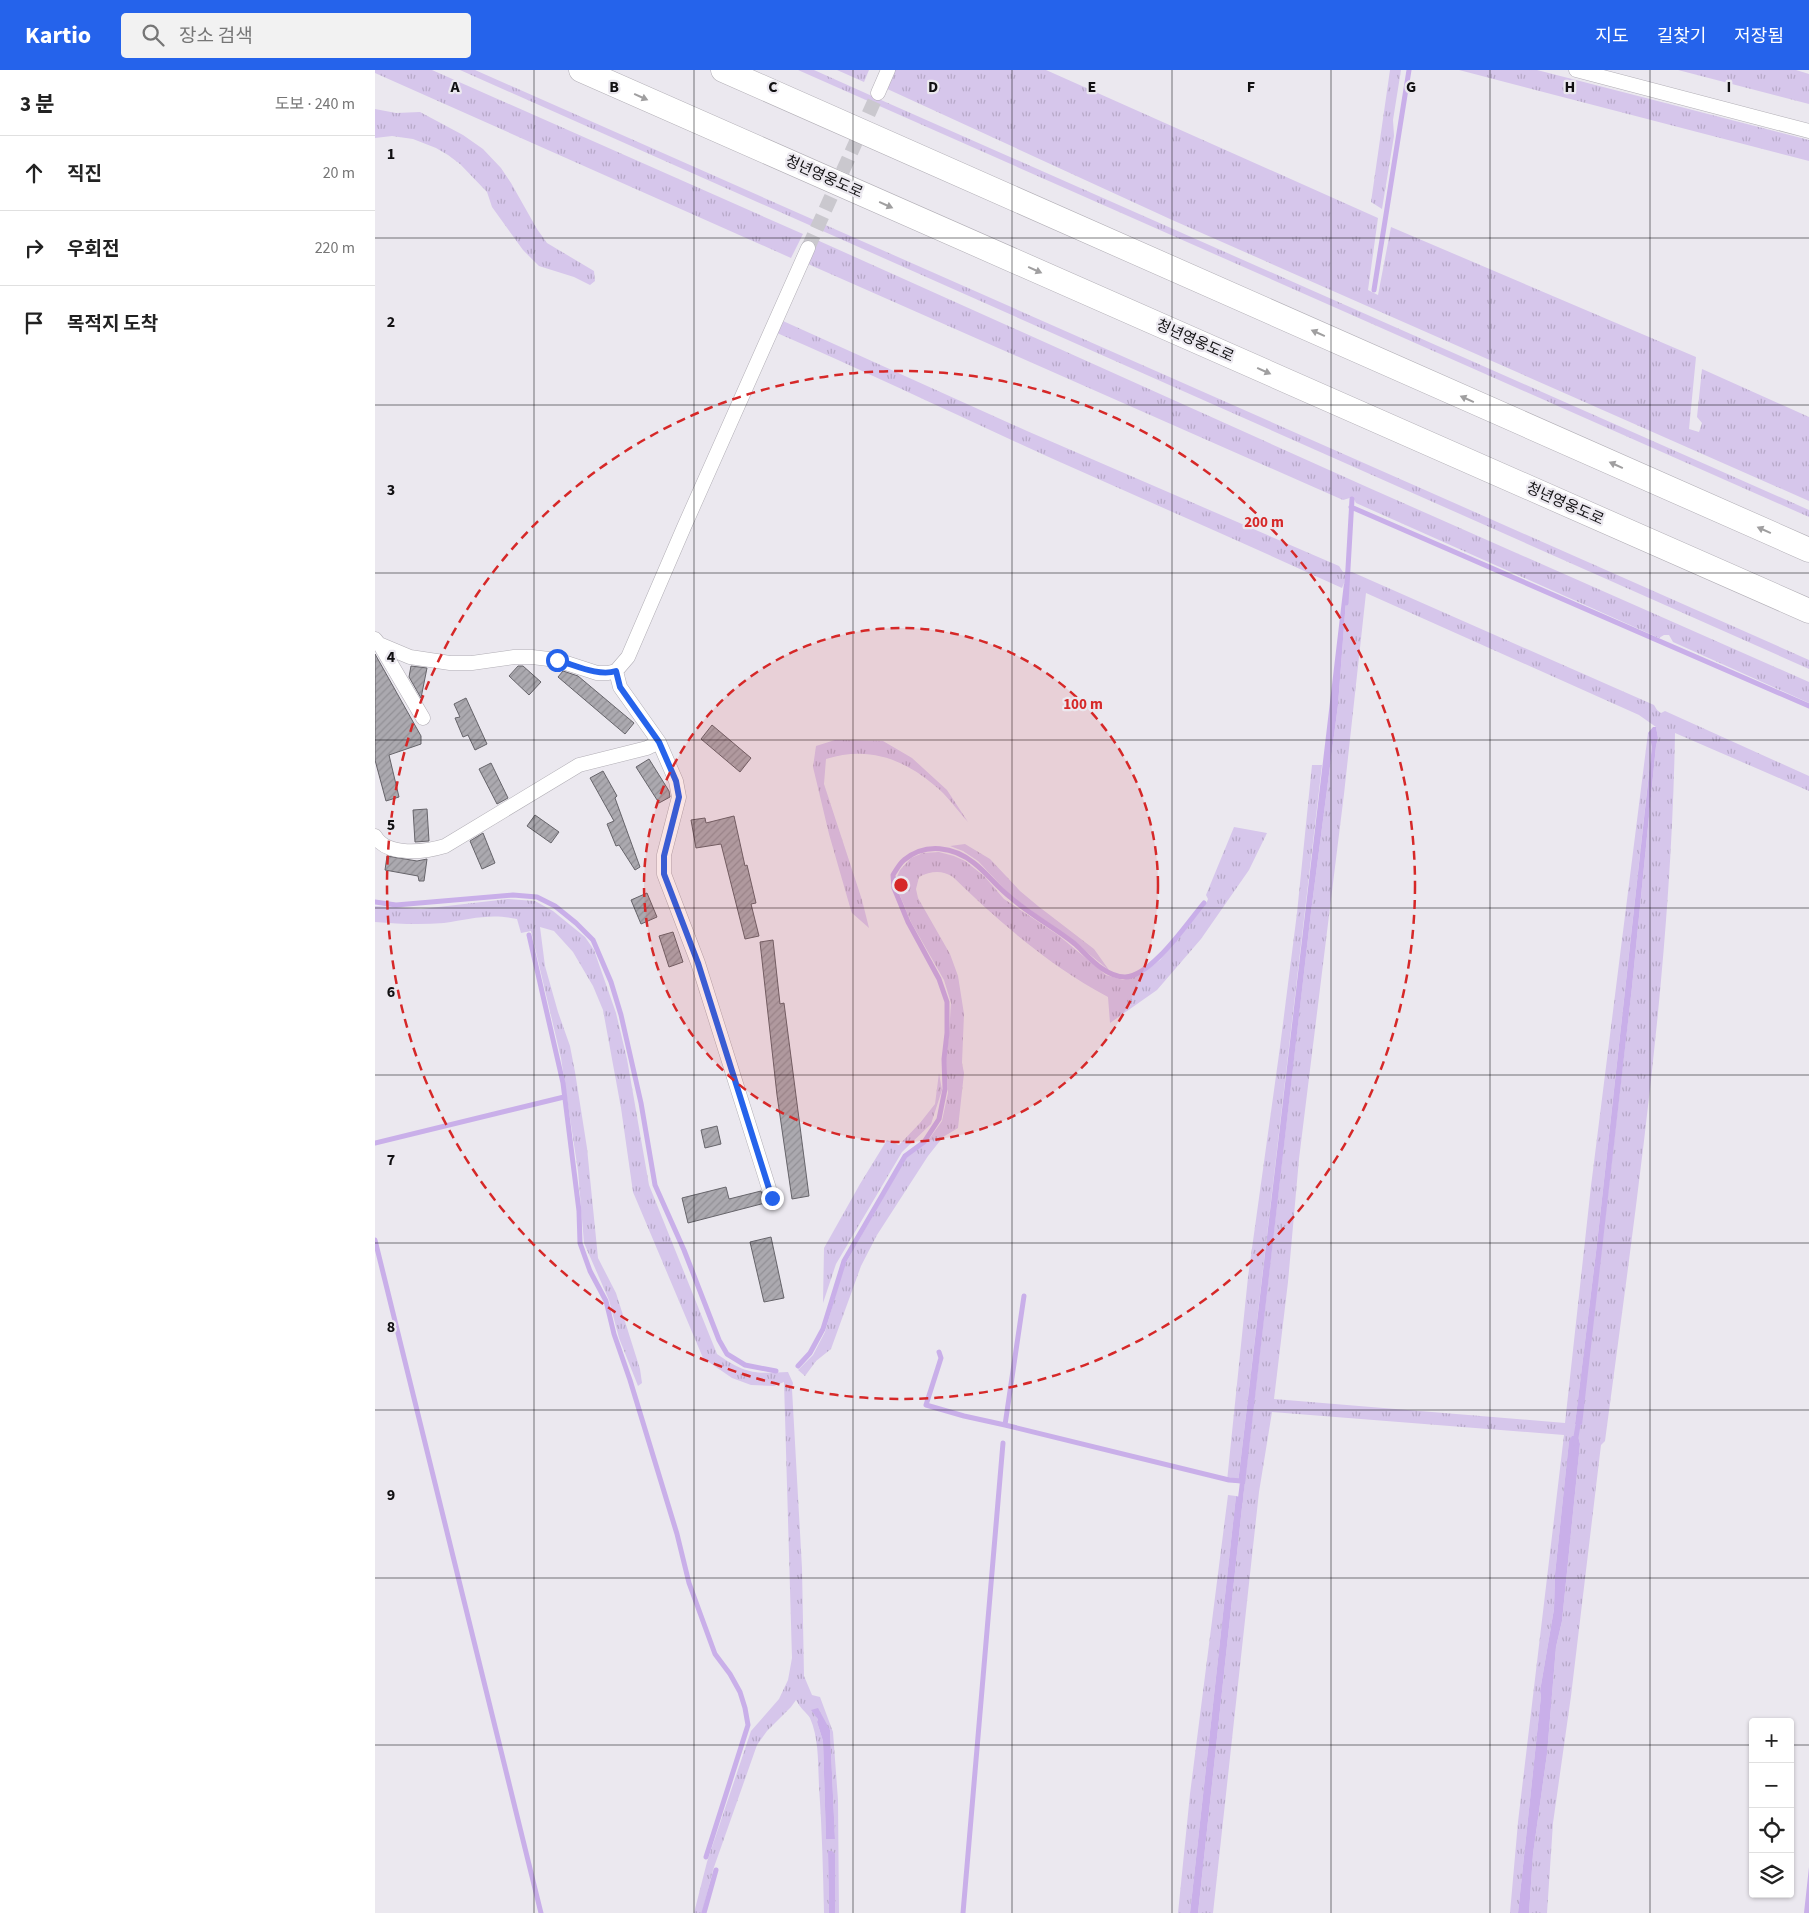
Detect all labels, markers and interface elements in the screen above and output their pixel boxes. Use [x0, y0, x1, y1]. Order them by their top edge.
search box [121, 13, 471, 58]
text: Kartio [25, 18, 91, 53]
icon: search [139, 21, 167, 49]
text: 장소 검색 [179, 23, 253, 50]
text: 지도 [1596, 24, 1629, 49]
text: 길찾기 [1657, 24, 1706, 49]
text: 저장됨 [1734, 24, 1784, 49]
text: A [449, 76, 460, 98]
text: B [609, 76, 619, 98]
text: C [768, 76, 778, 98]
text: D [928, 76, 938, 98]
text: E [1088, 76, 1096, 98]
text: F [1247, 76, 1255, 98]
text: G [1406, 76, 1416, 98]
text: H [1565, 76, 1575, 98]
text: I [1727, 76, 1731, 98]
text: 3 분 [20, 89, 55, 119]
text: 도보 · 240 m [275, 93, 355, 115]
one-way arrow [634, 93, 648, 101]
text: 1 [387, 143, 395, 165]
street label: 청년영웅도로 [782, 151, 866, 203]
icon: ahead [20, 159, 48, 187]
text: 직진 [67, 161, 102, 188]
text: 20 m [323, 162, 355, 184]
one-way arrow [879, 201, 893, 209]
icon: right [20, 234, 48, 262]
text: 우회전 [67, 236, 119, 263]
text: 220 m [315, 237, 355, 259]
one-way arrow [1028, 267, 1042, 275]
icon: arrive [20, 309, 48, 337]
text: 목적지 도착 [67, 311, 158, 338]
text: 2 [387, 311, 395, 333]
street label: 청년영웅도로 [1153, 315, 1237, 367]
one-way arrow [1311, 329, 1325, 337]
one-way arrow [1257, 367, 1271, 375]
one-way arrow [1460, 394, 1474, 402]
one-way arrow [1609, 460, 1623, 468]
street label: 청년영웅도로 [1523, 478, 1607, 530]
text: 3 [387, 479, 395, 501]
text: 200 m [1244, 512, 1284, 533]
one-way arrow [1757, 526, 1771, 534]
text: 4 [387, 646, 396, 668]
route start [546, 649, 569, 672]
text: 100 m [1063, 694, 1103, 715]
text: 5 [387, 814, 395, 836]
centre of rings [892, 876, 910, 894]
text: 6 [387, 981, 395, 1003]
text: 7 [387, 1149, 395, 1171]
route end [761, 1187, 784, 1210]
text: 8 [387, 1316, 395, 1338]
text: 9 [387, 1484, 395, 1506]
map controls [1749, 1718, 1794, 1898]
button: + [1749, 1718, 1794, 1763]
button: − [1749, 1763, 1794, 1808]
button: locate [1749, 1808, 1794, 1853]
button: layers [1749, 1853, 1794, 1898]

